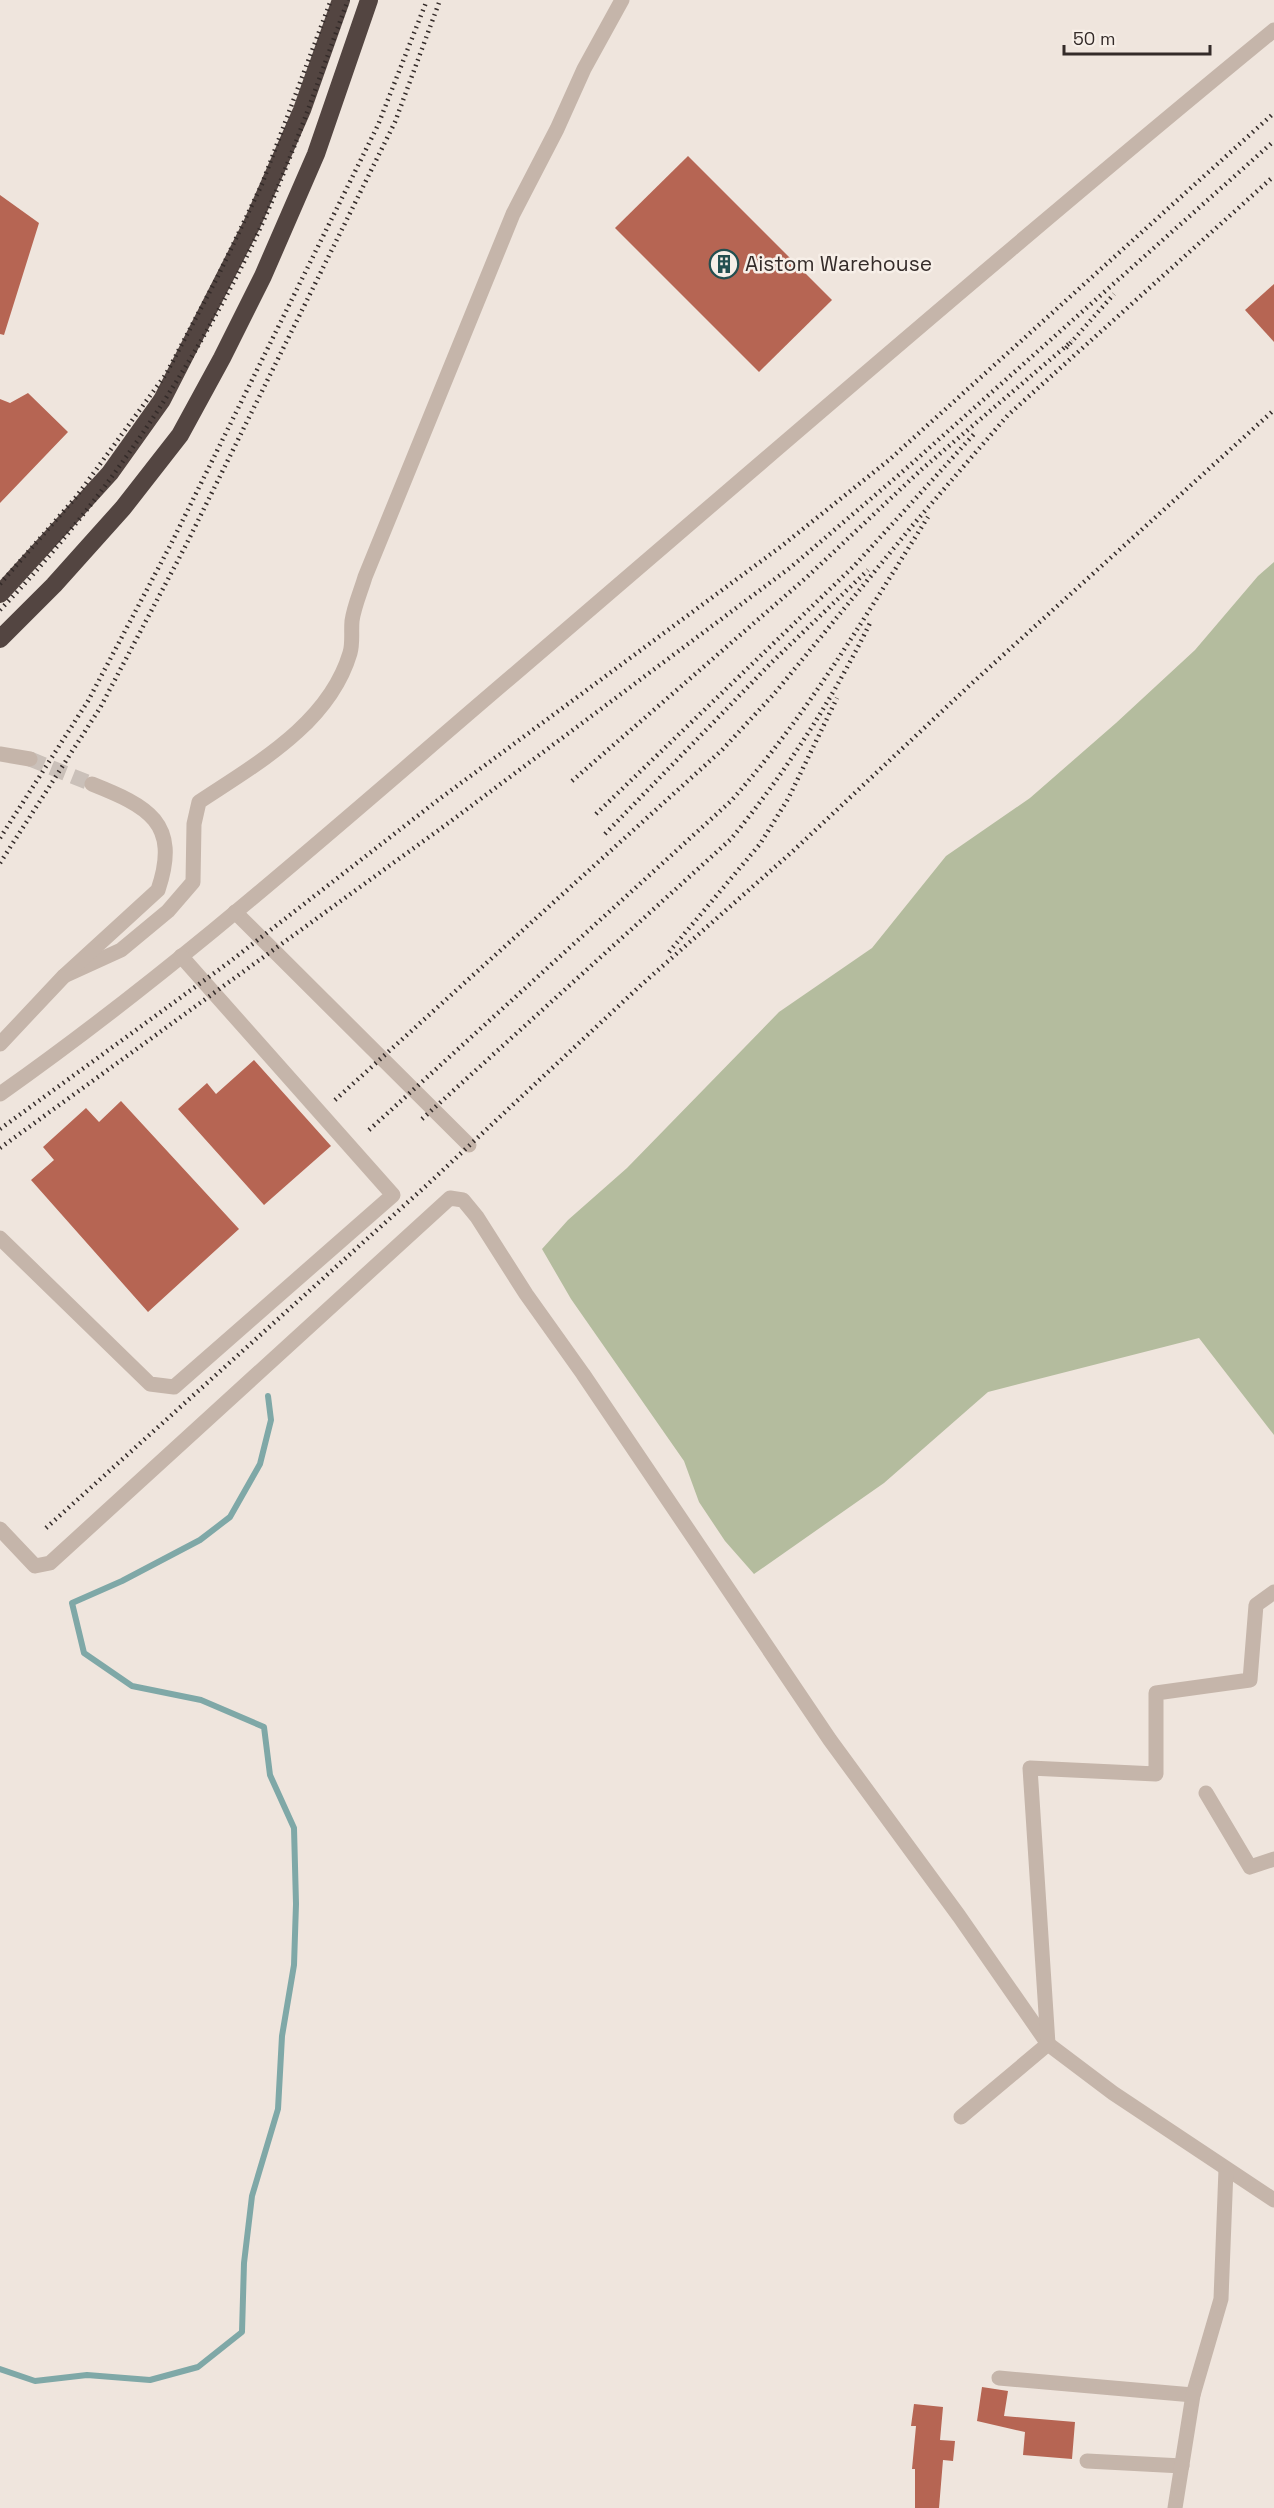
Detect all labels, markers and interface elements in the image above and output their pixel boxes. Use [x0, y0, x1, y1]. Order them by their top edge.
scale bar [1064, 18, 1210, 56]
text: 50 m [1073, 27, 1115, 50]
building icon: Aistom Warehouse [708, 248, 740, 280]
place label: Aistom Warehouse [745, 250, 932, 277]

